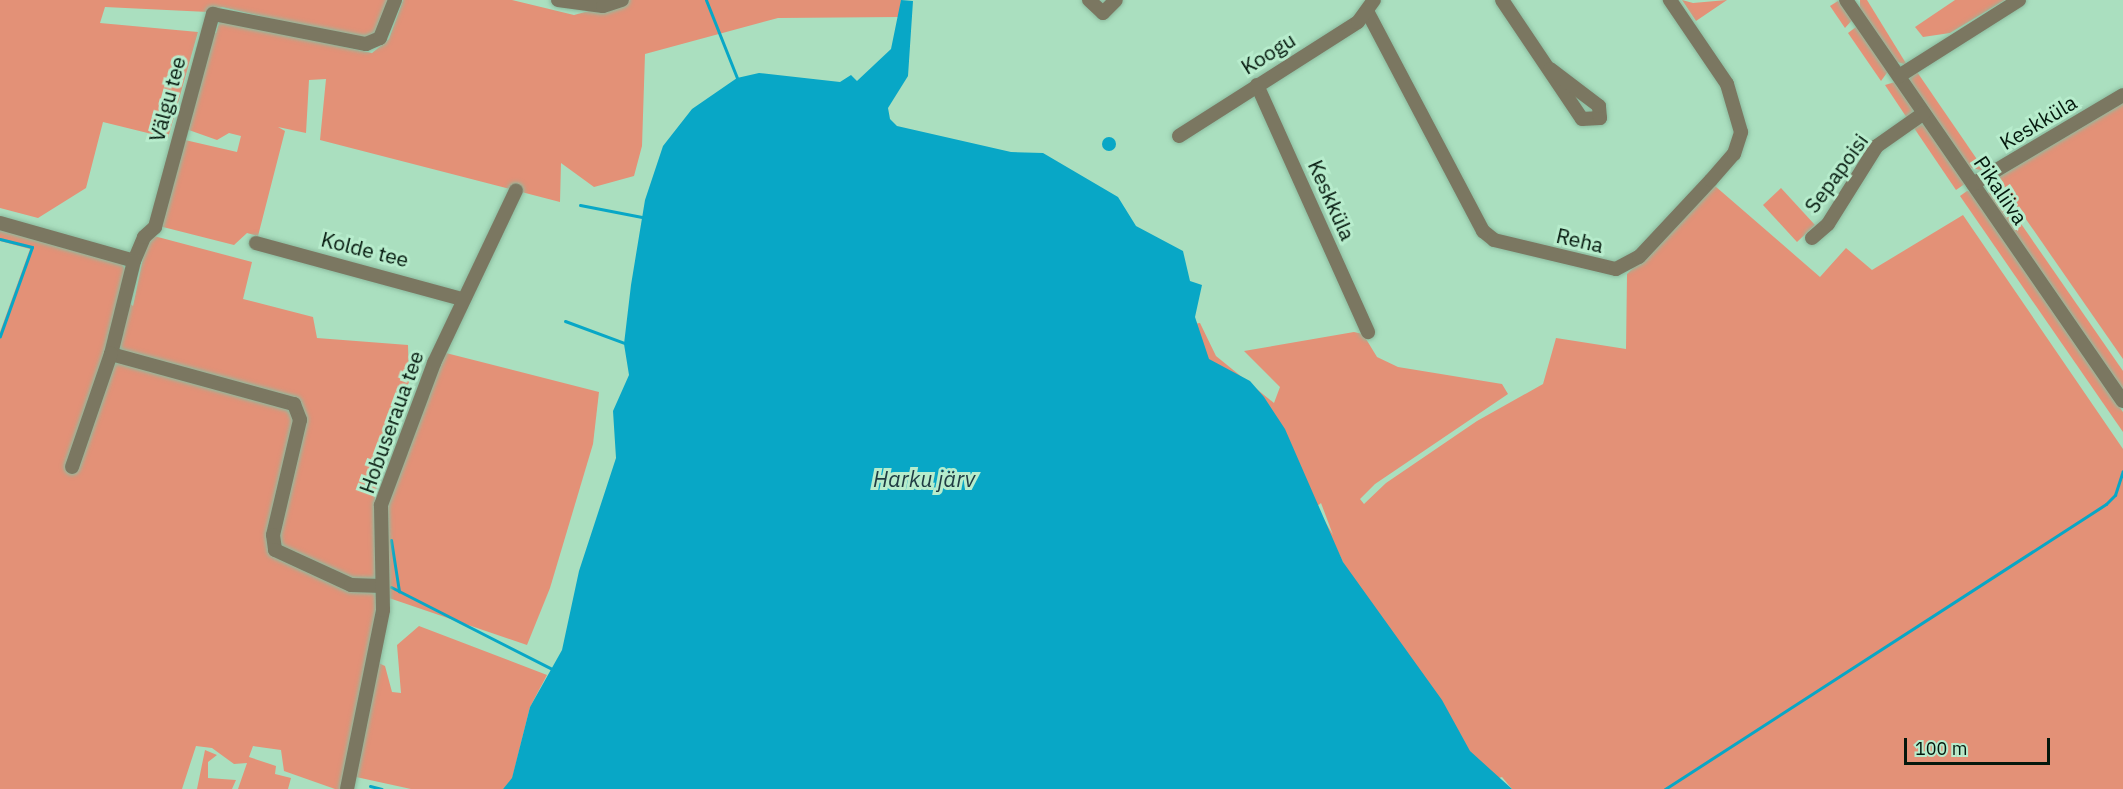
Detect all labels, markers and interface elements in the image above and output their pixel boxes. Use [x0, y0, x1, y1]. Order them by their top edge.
street label: Koogu [1236, 27, 1300, 79]
street label: Välgu tee [144, 54, 190, 144]
street label: Keskküla [1995, 89, 2081, 155]
street label: Sepapoisi [1799, 128, 1873, 218]
street label: Pikaliiva [1969, 151, 2033, 229]
street label: Keskküla [1303, 156, 1361, 244]
street label: Reha [1554, 222, 1606, 258]
street label: Kolde tee [319, 226, 411, 272]
street label: Hobuseraua tee [354, 347, 428, 497]
water label: Harku järv [873, 466, 975, 492]
scale bar [1907, 726, 2052, 764]
text: 100 m [1915, 737, 1967, 760]

